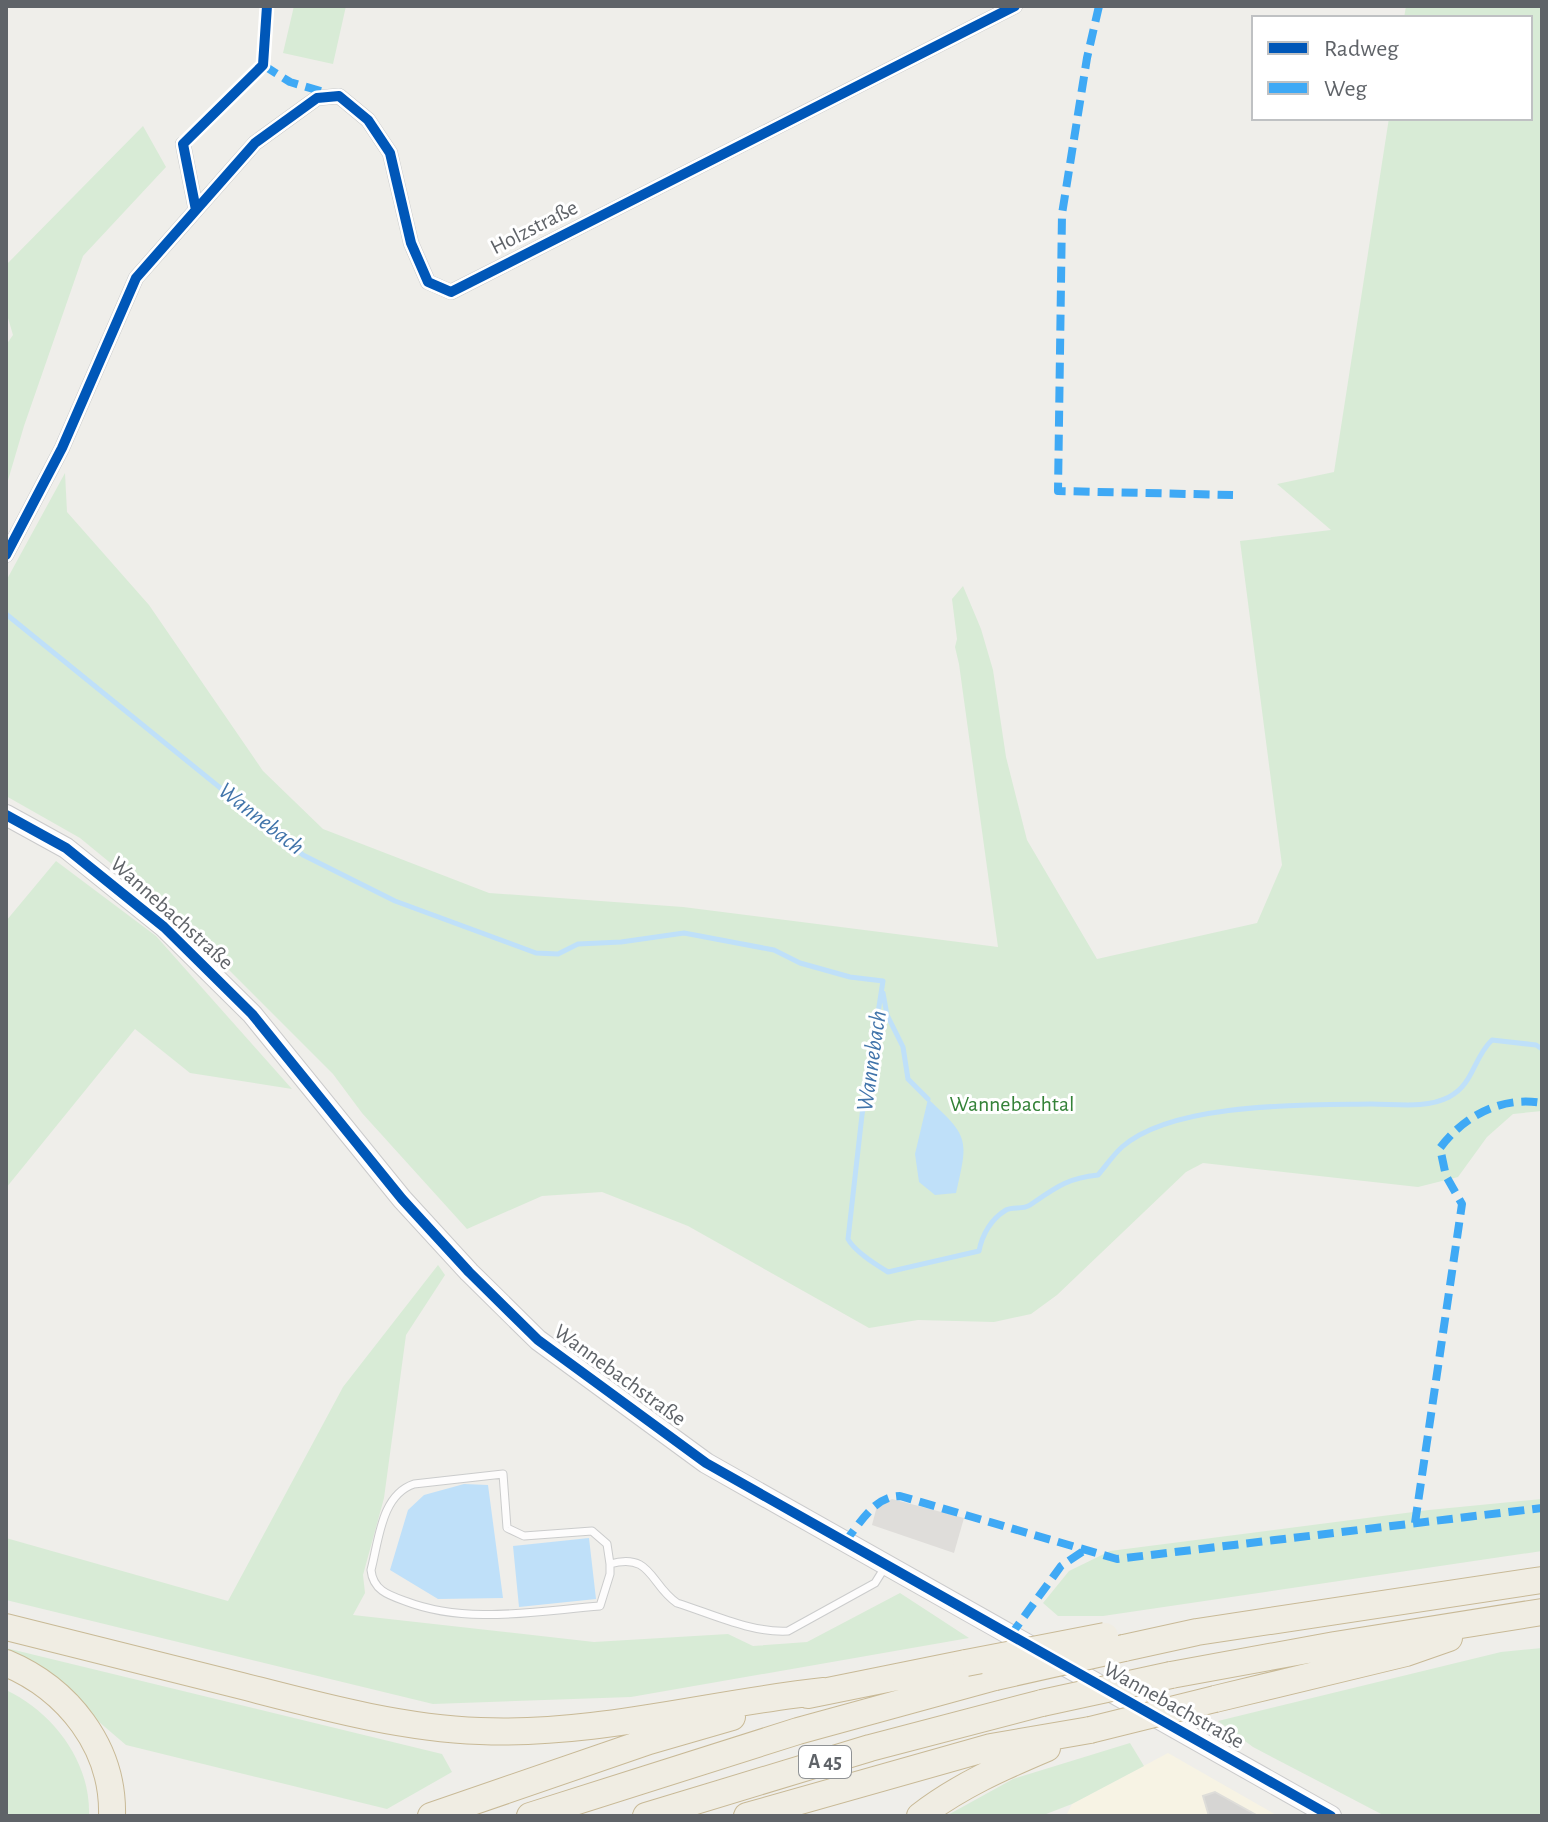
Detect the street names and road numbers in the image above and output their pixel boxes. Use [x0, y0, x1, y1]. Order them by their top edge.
street label: Holzstraße [487, 196, 581, 258]
street label: Wannebachstraße [106, 852, 238, 974]
street label: Wannebachstraße [550, 1320, 690, 1430]
street label: Wannebachstraße [1100, 1657, 1248, 1753]
road number: A 45 [799, 1746, 851, 1778]

